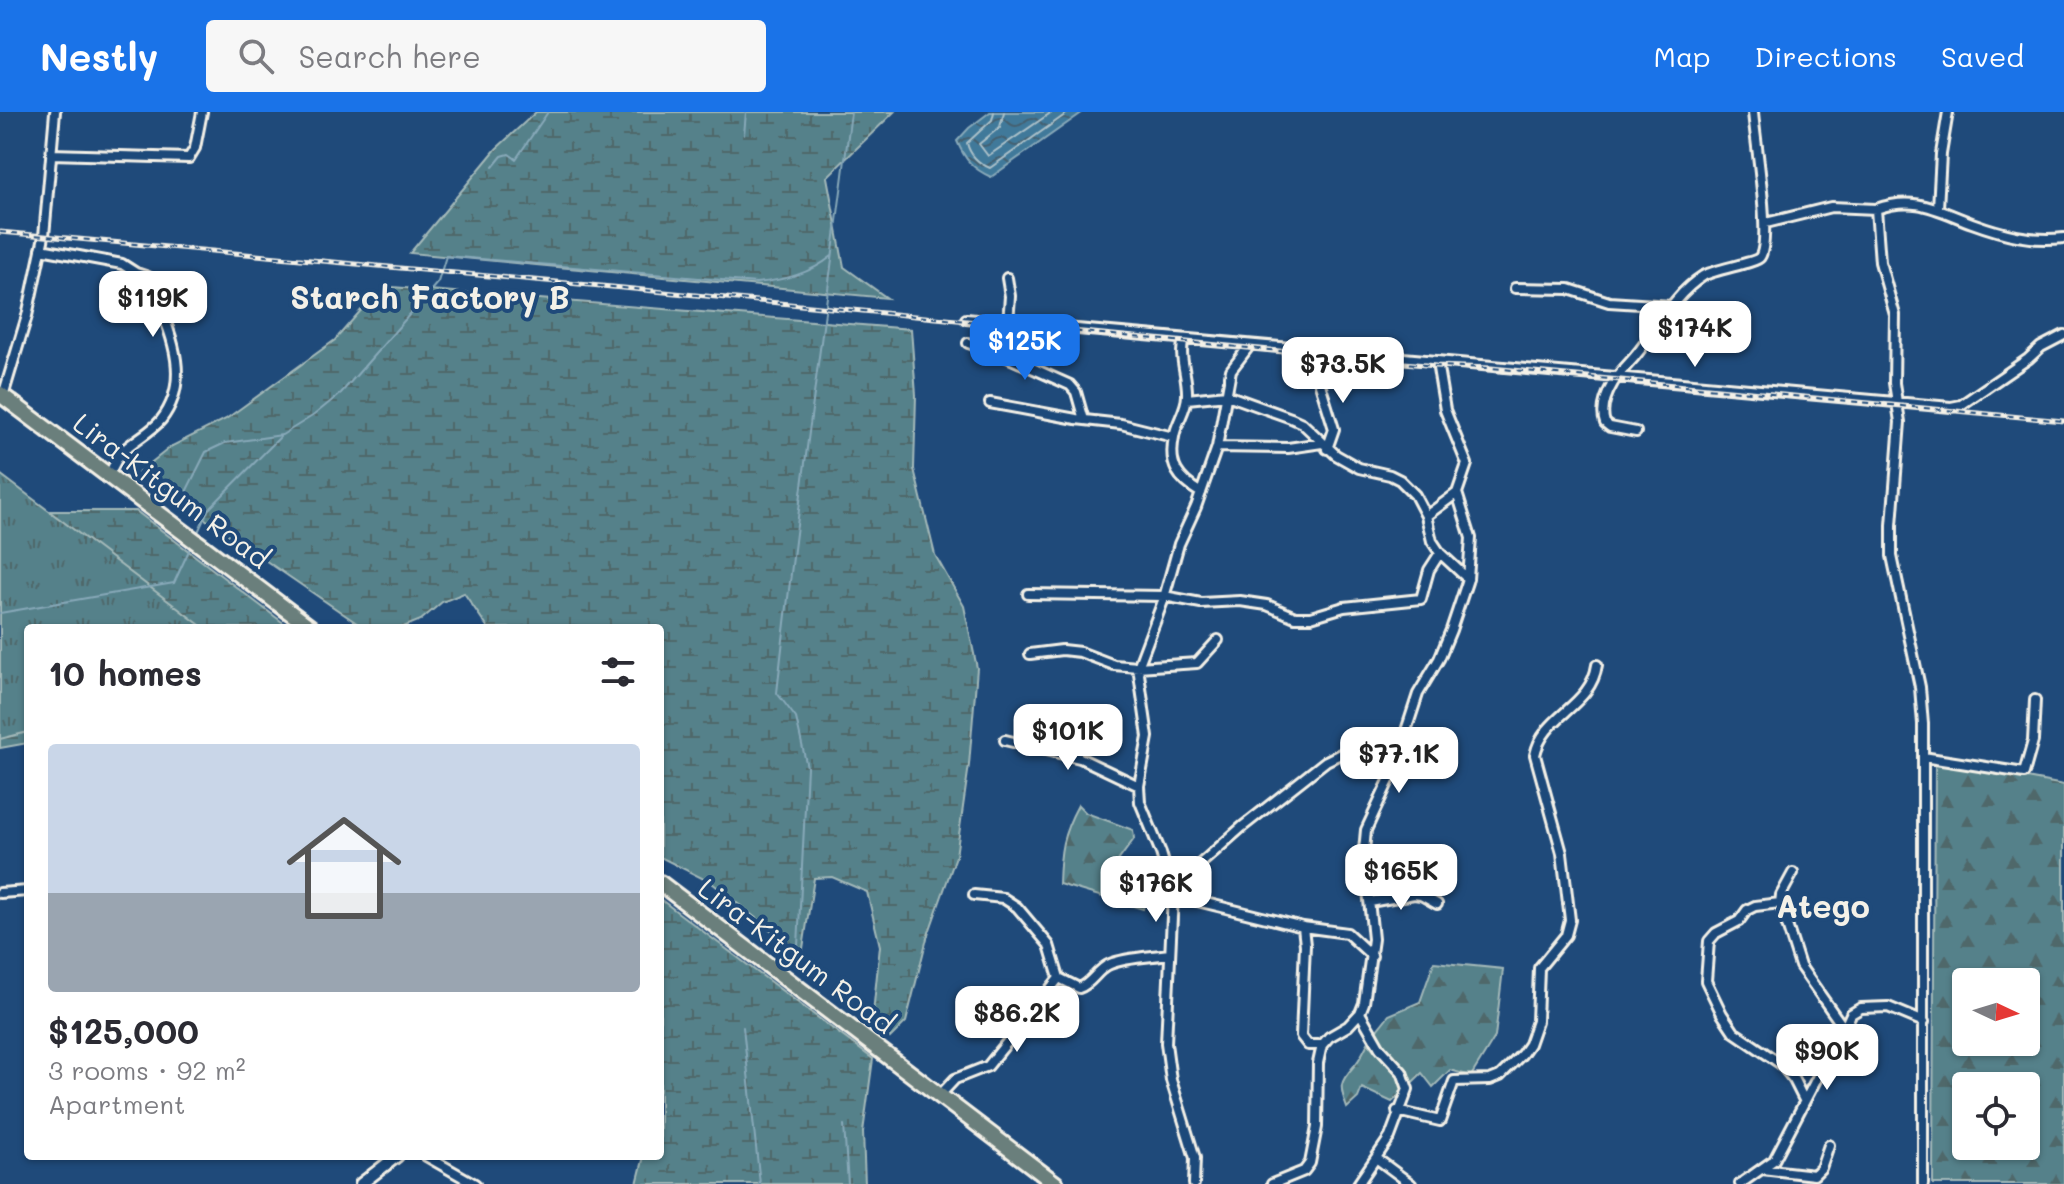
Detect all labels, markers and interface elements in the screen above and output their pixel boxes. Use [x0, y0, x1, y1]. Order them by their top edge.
search box [206, 20, 766, 92]
text: Nestly [40, 31, 158, 81]
icon: search [234, 34, 278, 78]
text: Search here [298, 36, 481, 76]
text: Map [1654, 38, 1711, 74]
text: Directions [1755, 38, 1897, 74]
text: Saved [1941, 38, 2024, 74]
pin: $119K [97, 271, 209, 339]
district label: Starch Factory B [290, 275, 570, 318]
text: $119K [117, 280, 189, 314]
pin: $174K [1639, 301, 1751, 369]
text: $174K [1657, 310, 1733, 344]
pin: $125K [969, 314, 1081, 382]
text: $125K [988, 323, 1062, 357]
pin: $73.5K [1278, 337, 1408, 405]
text: $73.5K [1300, 346, 1386, 380]
street label: Lira-Kitgum Road [66, 404, 278, 576]
text: 10 homes [48, 650, 202, 695]
icon: filters [596, 650, 640, 694]
pin: $101K [1012, 704, 1124, 772]
text: $101K [1032, 713, 1104, 747]
pin: $77.1K [1334, 727, 1464, 795]
text: $77.1K [1358, 736, 1440, 770]
icon: home [272, 796, 416, 940]
pin: $165K [1345, 844, 1457, 912]
text: $165K [1363, 853, 1439, 887]
pin: $176K [1100, 856, 1212, 924]
text: $176K [1119, 865, 1193, 899]
street label: Lira-Kitgum Road [691, 869, 903, 1041]
district label: Atego [1776, 884, 1870, 926]
north arrow [1952, 968, 2040, 1056]
map controls [1952, 968, 2040, 1160]
pin: $86.2K [952, 986, 1082, 1054]
text: $86.2K [973, 995, 1061, 1029]
text: $125,000 [48, 1008, 199, 1053]
pin: $90K [1780, 1024, 1874, 1092]
text: $90K [1794, 1033, 1860, 1067]
text: 3 rooms · 92 m² [48, 1053, 246, 1087]
button: locate [1952, 1072, 2040, 1160]
text: Apartment [48, 1087, 185, 1121]

